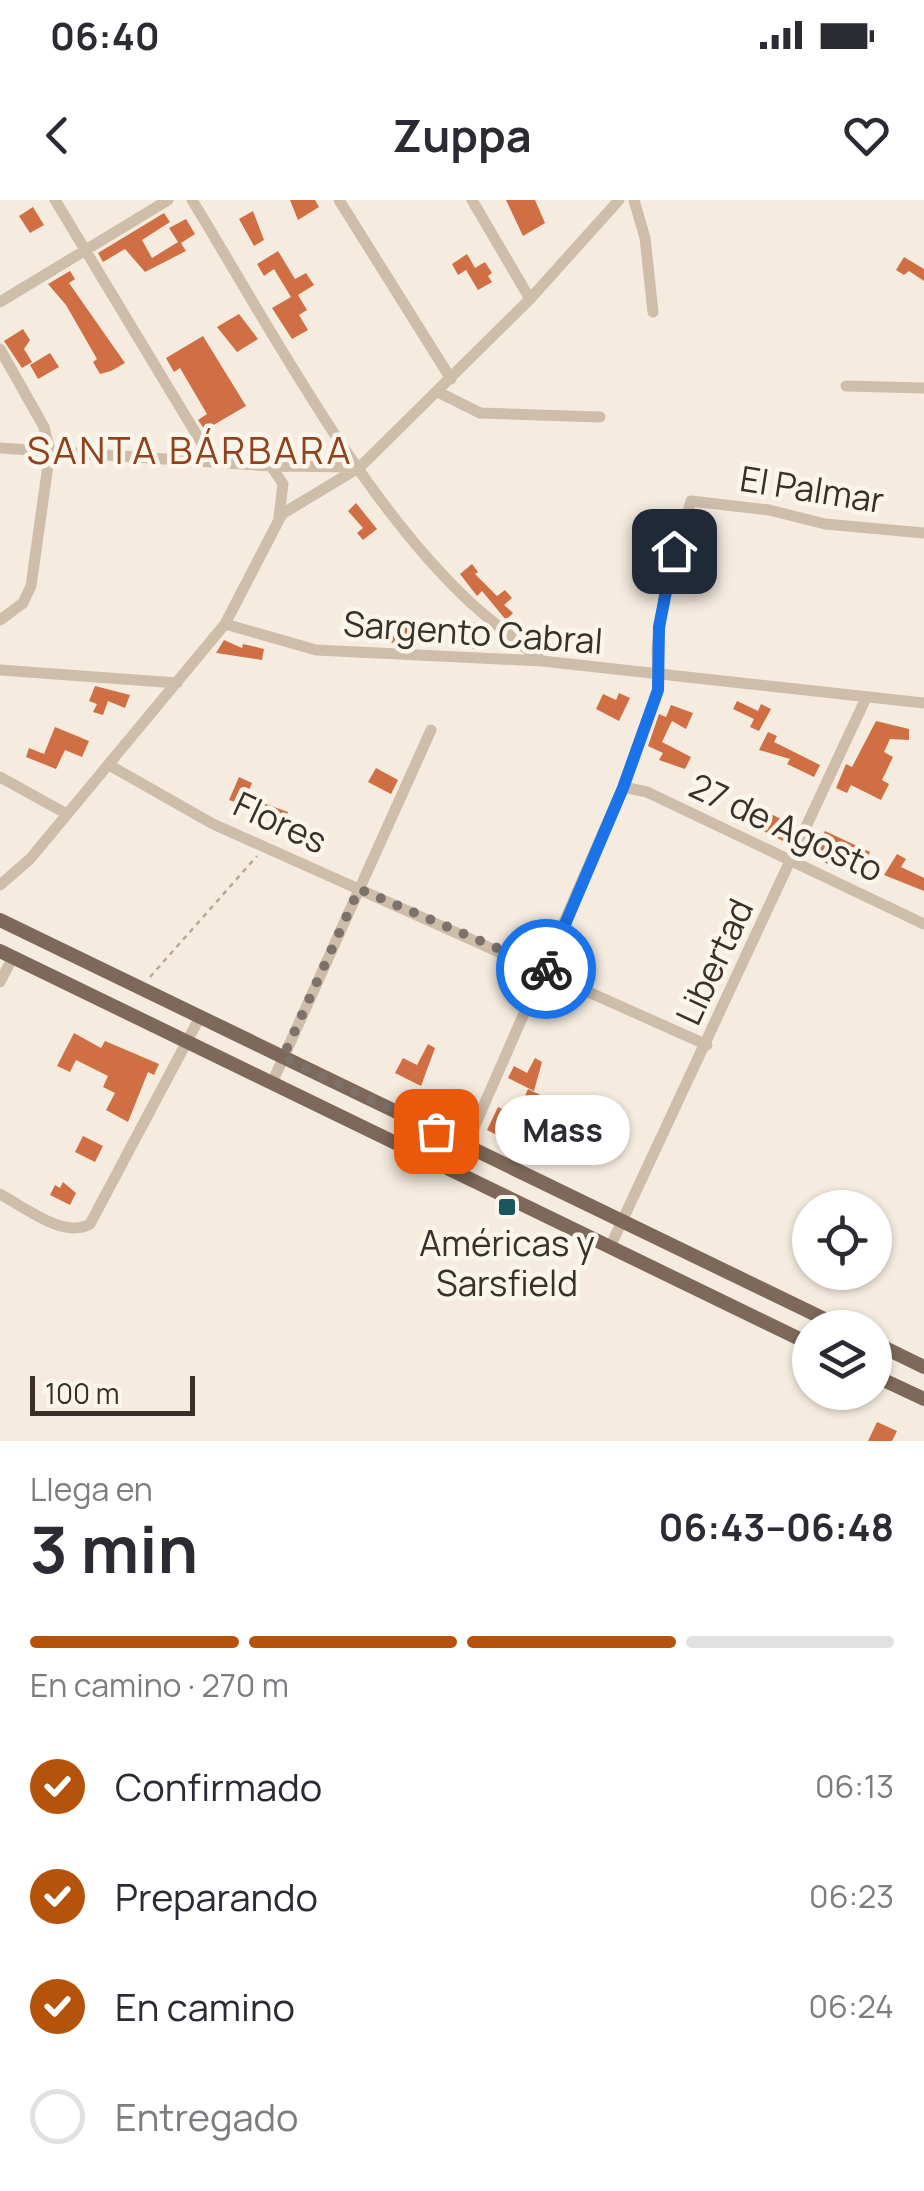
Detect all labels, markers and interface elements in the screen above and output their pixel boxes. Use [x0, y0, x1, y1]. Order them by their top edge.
text: 06:40 [50, 9, 160, 61]
text: Zuppa [392, 104, 532, 166]
icon: back [30, 108, 85, 163]
icon: heart [839, 108, 894, 163]
district label: SANTA BÁRBARA [27, 423, 353, 475]
street label: El Palmar [737, 454, 887, 524]
pin [632, 509, 717, 594]
icon: home [647, 524, 702, 579]
street label: Sargento Cabral [342, 599, 604, 665]
street label: 27 de Agosto [682, 761, 891, 893]
street label: Flores [226, 780, 335, 864]
street label: Libertad [664, 891, 764, 1032]
courier [496, 919, 596, 1019]
icon: bike [519, 942, 574, 997]
pin [394, 1089, 479, 1174]
callout: Mass [496, 1096, 631, 1166]
icon: bag [409, 1104, 464, 1159]
text: Mass [522, 1108, 603, 1152]
map controls [792, 1190, 892, 1410]
button: locate [792, 1190, 892, 1290]
marker: Américas y Sarsfield [496, 1196, 518, 1218]
place label: Américas y Sarsfield [419, 1219, 595, 1307]
button: layers [792, 1310, 892, 1410]
scale bar [30, 1371, 195, 1416]
text: 100 m [45, 1374, 119, 1412]
text: Llega en [30, 1467, 153, 1511]
text: 06:43–06:48 [659, 1500, 894, 1552]
text: 3 min [30, 1504, 198, 1593]
text: En camino · 270 m [30, 1663, 289, 1707]
icon: check [30, 1759, 85, 1814]
text: Confirmado [115, 1760, 322, 1812]
text: 06:13 [815, 1764, 894, 1808]
icon: check [30, 1869, 85, 1924]
text: Preparando [115, 1870, 318, 1922]
text: 06:23 [809, 1874, 894, 1918]
icon: check [30, 1979, 85, 2034]
text: En camino [115, 1980, 295, 2032]
text: 06:24 [809, 1984, 894, 2028]
text: Entregado [115, 2090, 299, 2142]

